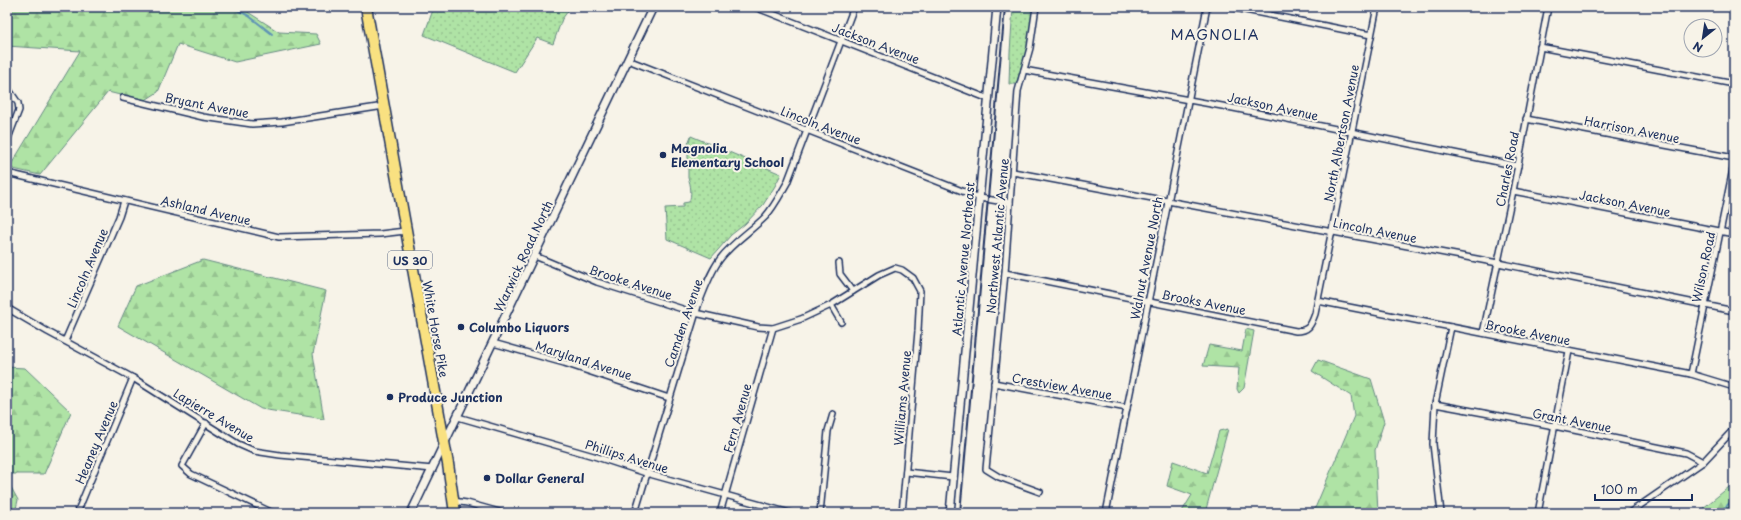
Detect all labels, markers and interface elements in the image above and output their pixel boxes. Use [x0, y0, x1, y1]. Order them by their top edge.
street label: Jackson Avenue [830, 18, 923, 68]
north arrow [1683, 18, 1723, 58]
district label: MAGNOLIA [1171, 24, 1259, 45]
text: N [1689, 37, 1706, 57]
street label: North Albertson Avenue [1319, 63, 1363, 203]
street label: Bryant Avenue [163, 88, 251, 122]
street label: Jackson Avenue [1226, 88, 1321, 125]
street label: Lincoln Avenue [778, 101, 864, 149]
street label: Harrison Avenue [1583, 111, 1682, 147]
street label: Charles Road [1491, 130, 1523, 208]
place label: Magnolia Elementary School [671, 139, 784, 171]
marker: Magnolia Elementary School [658, 150, 668, 160]
street label: Northwest Atlantic Avenue [981, 157, 1013, 314]
street label: Atlantic Avenue Northeast [947, 181, 979, 337]
street label: Jackson Avenue [1578, 185, 1673, 221]
street label: Ashland Avenue [159, 191, 253, 229]
street label: Walnut Avenue North [1125, 195, 1167, 321]
street label: Warwick Road North [489, 197, 557, 315]
street label: Lincoln Avenue [1332, 213, 1419, 247]
street label: Lincoln Avenue [62, 225, 112, 311]
street label: Wilson Road [1687, 230, 1719, 304]
road number: US 30 [388, 251, 432, 269]
street label: Brooke Avenue [587, 260, 675, 304]
street label: Camden Avenue [659, 276, 707, 370]
street label: White Horse Pike [419, 279, 453, 379]
street label: Brooks Avenue [1160, 285, 1248, 319]
street label: Brooke Avenue [1484, 315, 1573, 349]
place label: Columbo Liquors [469, 318, 569, 336]
marker: Columbo Liquors [456, 322, 466, 332]
street label: Maryland Avenue [533, 336, 635, 384]
street label: Williams Avenue [889, 349, 915, 446]
street label: Crestview Avenue [1010, 368, 1114, 404]
street label: Fern Avenue [719, 381, 756, 455]
street label: Lapierre Avenue [170, 384, 258, 446]
place label: Produce Junction [398, 388, 503, 406]
marker: Produce Junction [385, 392, 395, 402]
street label: Heaney Avenue [70, 397, 122, 486]
street label: Grant Avenue [1531, 404, 1614, 437]
street label: Phillips Avenue [583, 435, 671, 477]
place label: Dollar General [495, 469, 585, 487]
marker: Dollar General [482, 473, 492, 483]
scale bar [1595, 476, 1692, 502]
text: 100 m [1601, 480, 1638, 498]

